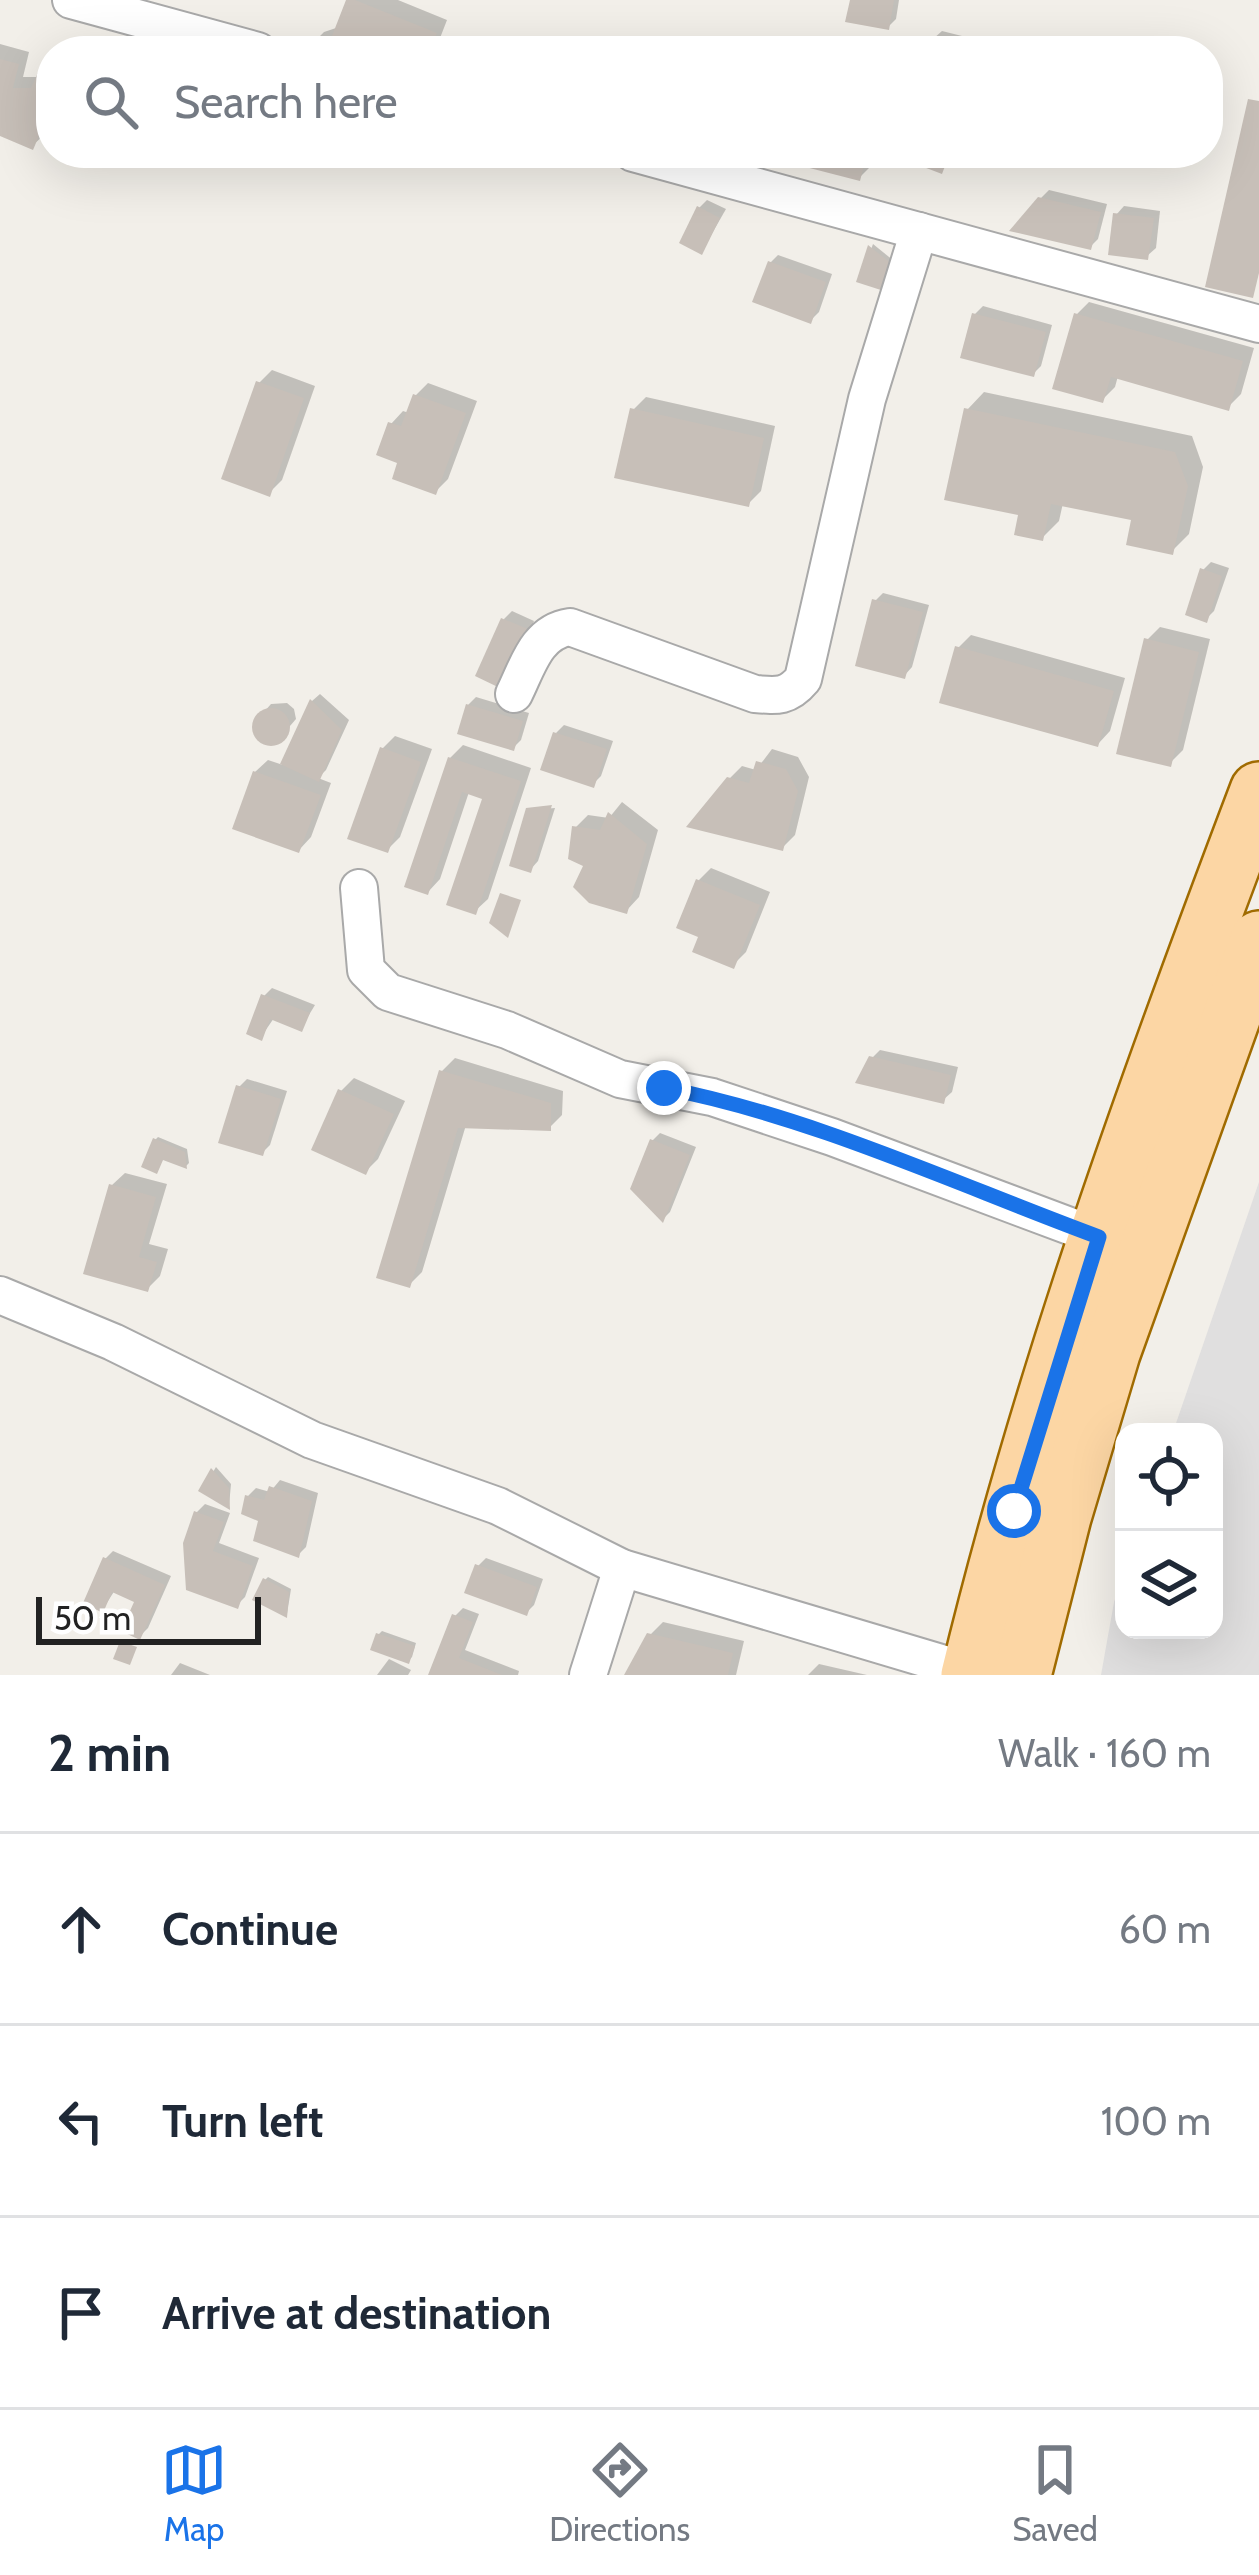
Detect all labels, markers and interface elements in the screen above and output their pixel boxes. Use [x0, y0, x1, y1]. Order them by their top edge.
search box [36, 36, 1223, 168]
icon: search [78, 69, 144, 135]
text: Search here [174, 75, 398, 129]
route end [637, 1061, 691, 1115]
map controls [1115, 1423, 1223, 1639]
button: locate [1115, 1423, 1223, 1531]
route start [987, 1484, 1041, 1538]
button: layers [1115, 1531, 1223, 1639]
scale bar [36, 1591, 261, 1644]
text: 50 m [54, 1598, 131, 1638]
text: 2 min [48, 1722, 171, 1784]
text: Walk · 160 m [998, 1729, 1211, 1777]
icon: ahead [48, 1896, 114, 1962]
text: Continue [162, 1902, 338, 1956]
text: 60 m [1119, 1905, 1211, 1953]
icon: left [48, 2088, 114, 2154]
text: Turn left [162, 2094, 324, 2148]
text: 100 m [1101, 2097, 1211, 2145]
icon: arrive [48, 2280, 114, 2346]
text: Arrive at destination [162, 2286, 551, 2340]
tab: Map [161, 2437, 227, 2549]
tab: Directions [549, 2437, 690, 2549]
tab: Saved [1012, 2437, 1098, 2549]

